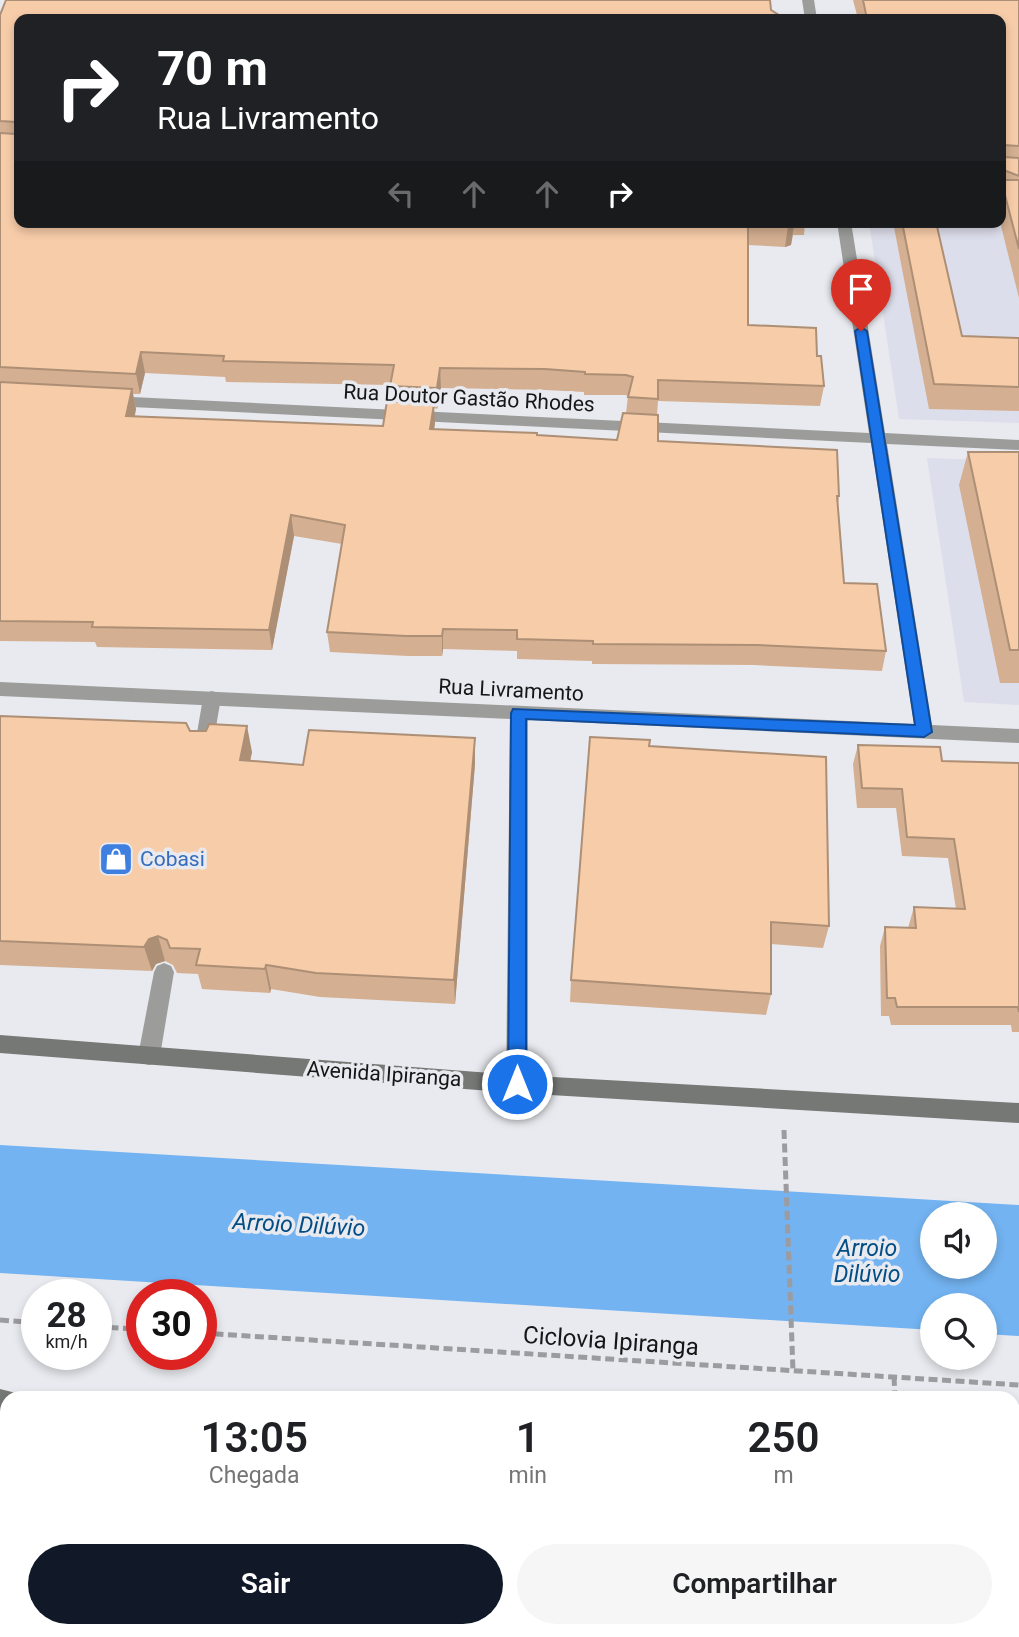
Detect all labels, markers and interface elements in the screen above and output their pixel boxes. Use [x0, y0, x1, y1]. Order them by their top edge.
text: 70 m [157, 40, 268, 97]
icon: right [42, 42, 133, 133]
text: Rua Livramento [157, 99, 379, 137]
icon: left [382, 175, 420, 213]
icon: ahead [455, 175, 493, 213]
icon: ahead [528, 175, 566, 213]
icon: right [601, 175, 639, 213]
pin [831, 259, 891, 331]
icon: arrive [842, 270, 880, 308]
street label: Rua Doutor Gastão Rhodes [343, 379, 595, 417]
street label: Rua Livramento [438, 674, 584, 706]
shop icon: Cobasi [97, 840, 135, 878]
place label: Cobasi [140, 847, 205, 871]
position arrow [480, 1047, 554, 1121]
street label: Avenida Ipiranga [306, 1057, 462, 1091]
map controls [920, 1202, 997, 1370]
button: sound [920, 1202, 997, 1279]
water label: Arroio Dilúvio [231, 1208, 366, 1242]
water label: Arroio Dilúvio [834, 1235, 900, 1288]
speed limit sign: 30 [126, 1279, 217, 1370]
button: search [920, 1293, 997, 1370]
text: 28 [46, 1295, 87, 1336]
street label: Ciclovia Ipiranga [522, 1321, 700, 1361]
text: km/h [45, 1331, 88, 1352]
text: 13:05 [201, 1413, 308, 1462]
text: 1 [516, 1413, 540, 1462]
text: 250 [747, 1413, 819, 1462]
text: Chegada [209, 1462, 300, 1489]
text: min [508, 1462, 547, 1489]
text: m [773, 1462, 794, 1489]
button: Sair [28, 1544, 503, 1624]
button: Compartilhar [517, 1544, 992, 1624]

